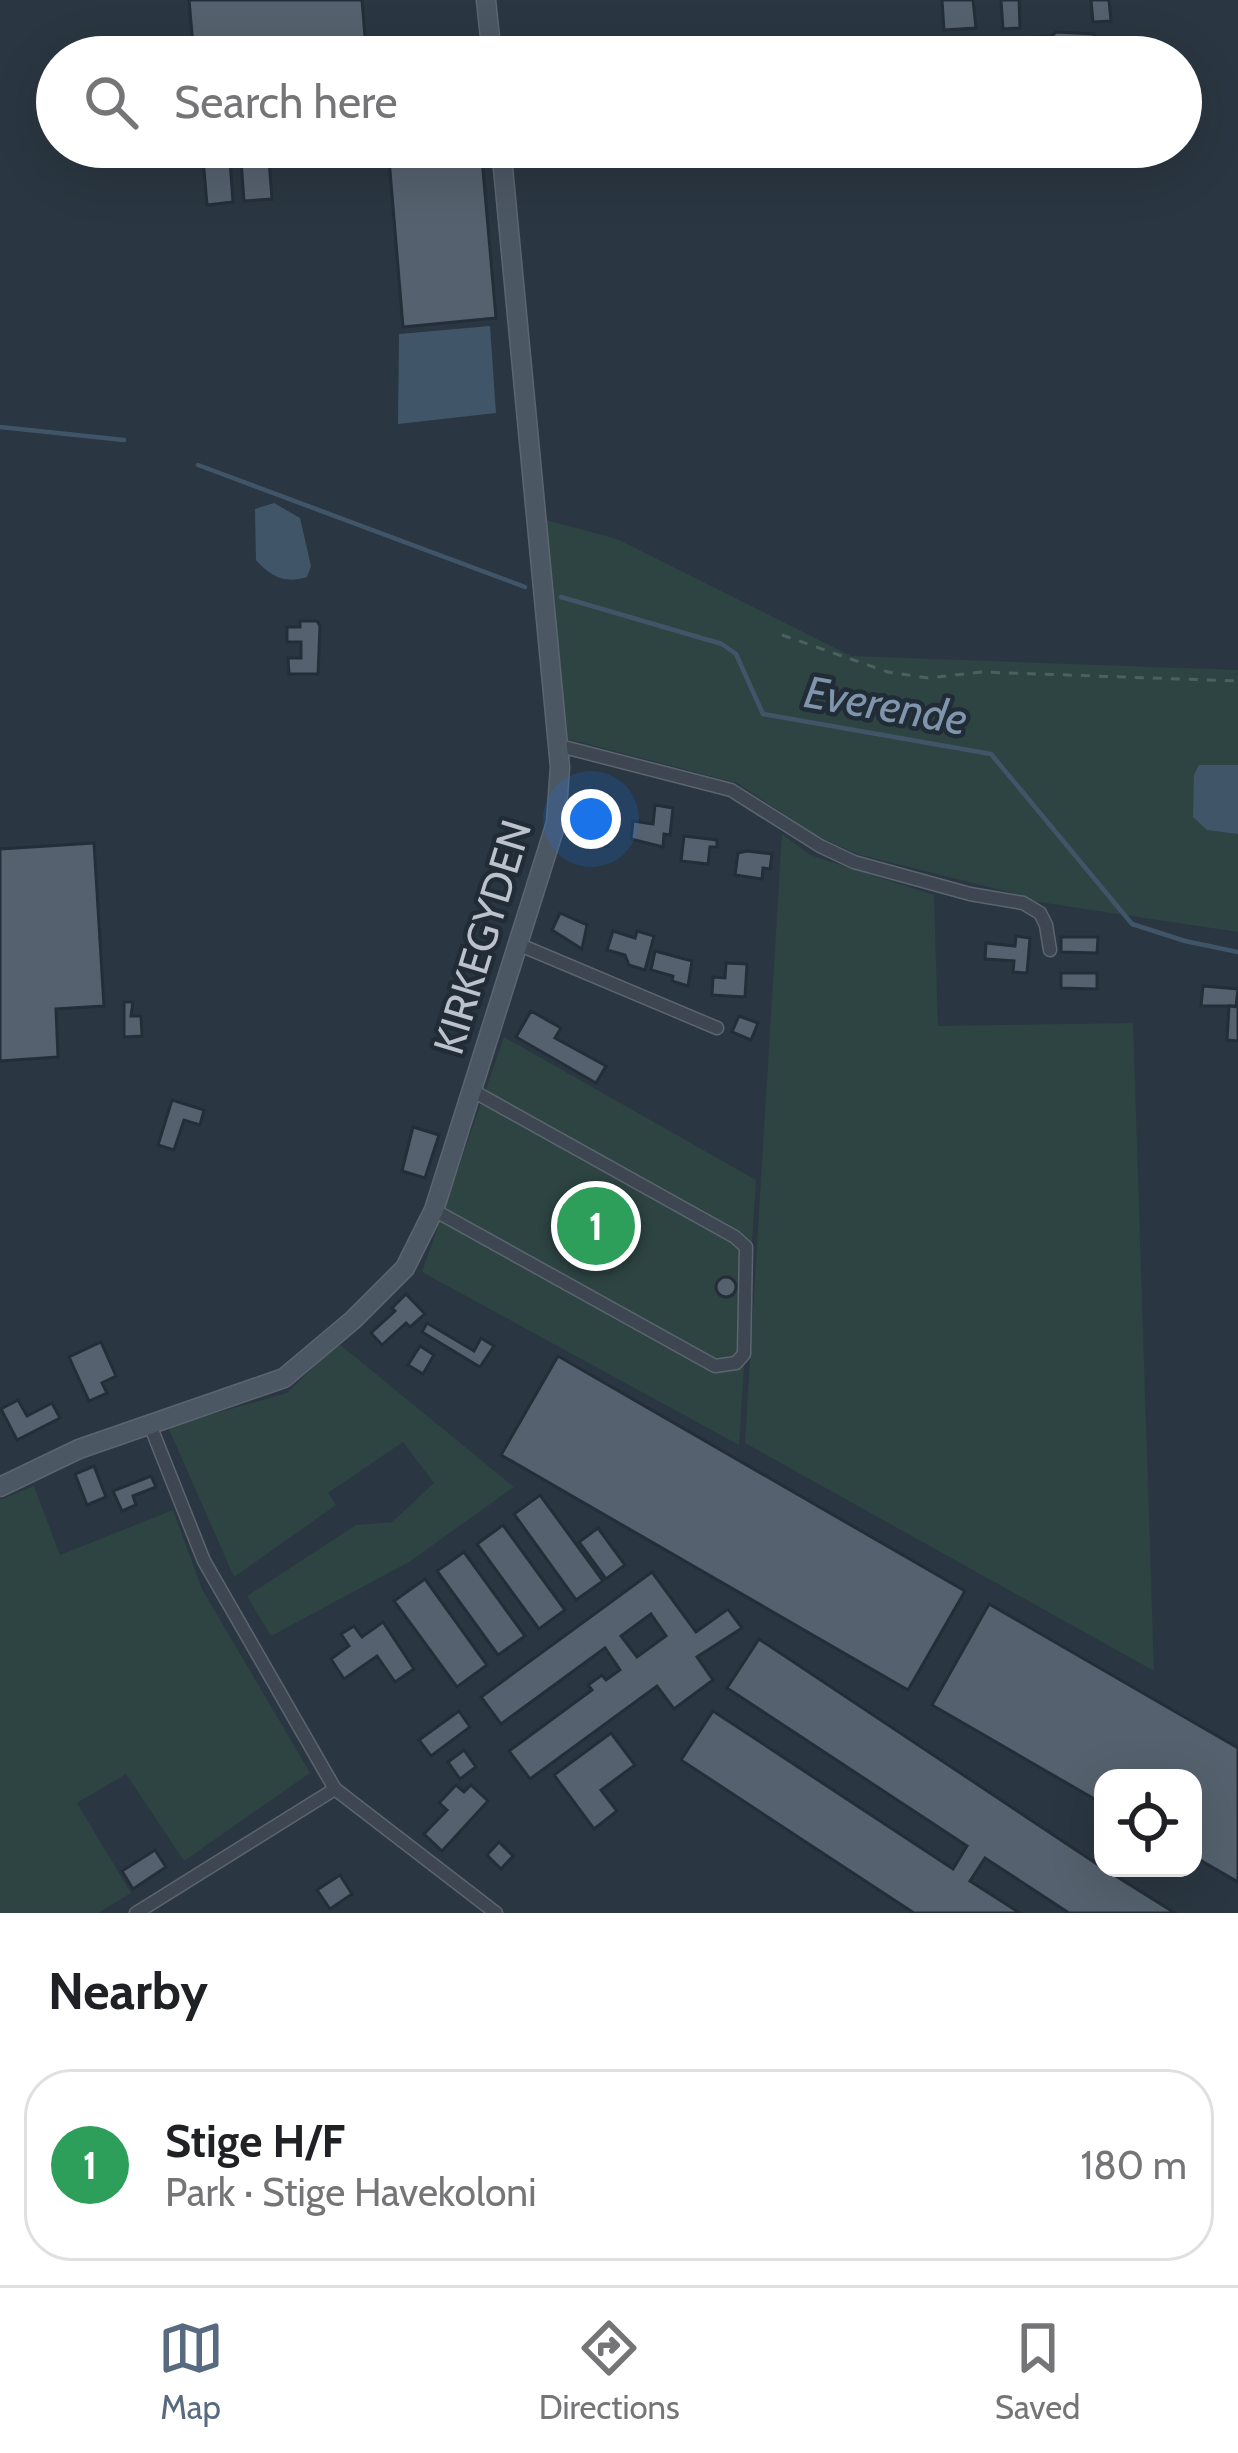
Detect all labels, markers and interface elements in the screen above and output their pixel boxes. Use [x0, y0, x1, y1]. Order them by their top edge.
search box [36, 36, 1202, 168]
icon: search [78, 69, 144, 135]
text: Search here [174, 75, 398, 129]
water label: Everende [800, 664, 972, 746]
your location [561, 789, 621, 849]
street label: KIRKEGYDEN [422, 814, 542, 1060]
pin: 1 [557, 1181, 635, 1271]
map controls [1094, 1769, 1202, 1877]
button: locate [1094, 1769, 1202, 1877]
text: Nearby [48, 1960, 208, 2022]
text: Stige H/F [165, 2114, 345, 2168]
text: 1 [83, 2141, 97, 2189]
text: 180 m [1080, 2141, 1187, 2189]
text: Park · Stige Havekoloni [165, 2168, 536, 2216]
tab: Map [158, 2315, 224, 2427]
tab: Directions [539, 2315, 680, 2427]
tab: Saved [995, 2315, 1080, 2427]

